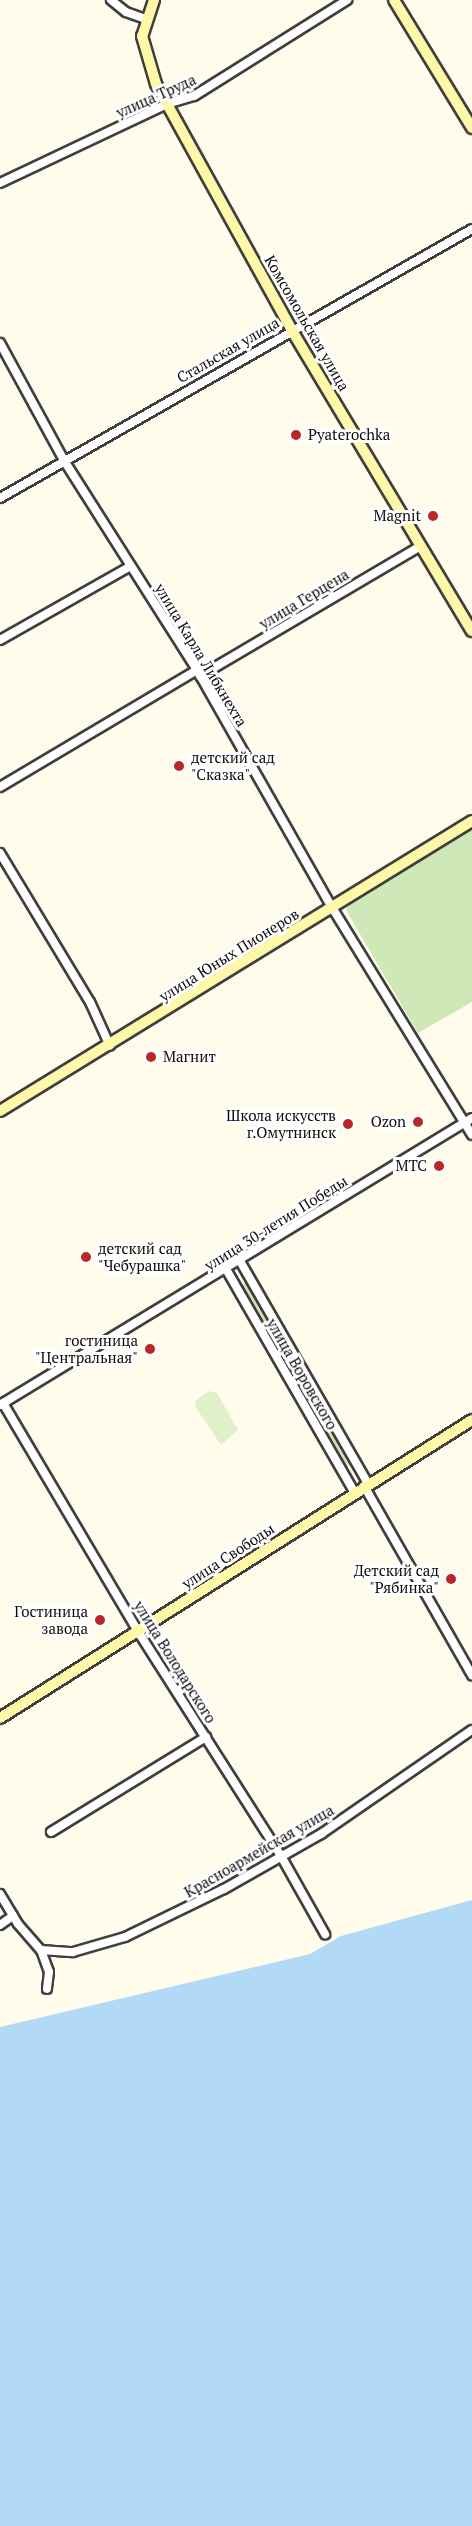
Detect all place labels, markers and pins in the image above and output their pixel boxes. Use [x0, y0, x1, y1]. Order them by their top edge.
place label: Pyaterochka [308, 426, 390, 444]
marker: Pyaterochka [289, 428, 303, 442]
place label: Magnit [374, 507, 421, 525]
marker: Magnit [426, 509, 440, 523]
place label: детский сад "Сказка" [191, 748, 275, 783]
marker: детский сад "Сказка" [172, 759, 186, 773]
place label: Магнит [163, 1048, 216, 1066]
marker: Магнит [144, 1050, 158, 1064]
place label: Школа искусств г.Омутнинск [226, 1106, 336, 1141]
place label: Ozon [371, 1113, 406, 1131]
marker: Ozon [411, 1115, 425, 1129]
marker: Школа искусств г.Омутнинск [341, 1117, 355, 1131]
place label: МТС [395, 1157, 427, 1175]
marker: МТС [432, 1159, 446, 1173]
place label: детский сад "Чебурашка" [98, 1239, 186, 1274]
marker: детский сад "Чебурашка" [79, 1250, 93, 1264]
place label: гостиница "Центральная" [35, 1331, 138, 1366]
marker: гостиница "Центральная" [143, 1342, 157, 1356]
place label: Детский сад "Рябинка" [354, 1561, 439, 1596]
marker: Детский сад "Рябинка" [444, 1572, 458, 1586]
place label: Гостиница завода [14, 1602, 88, 1637]
marker: Гостиница завода [93, 1613, 107, 1627]

